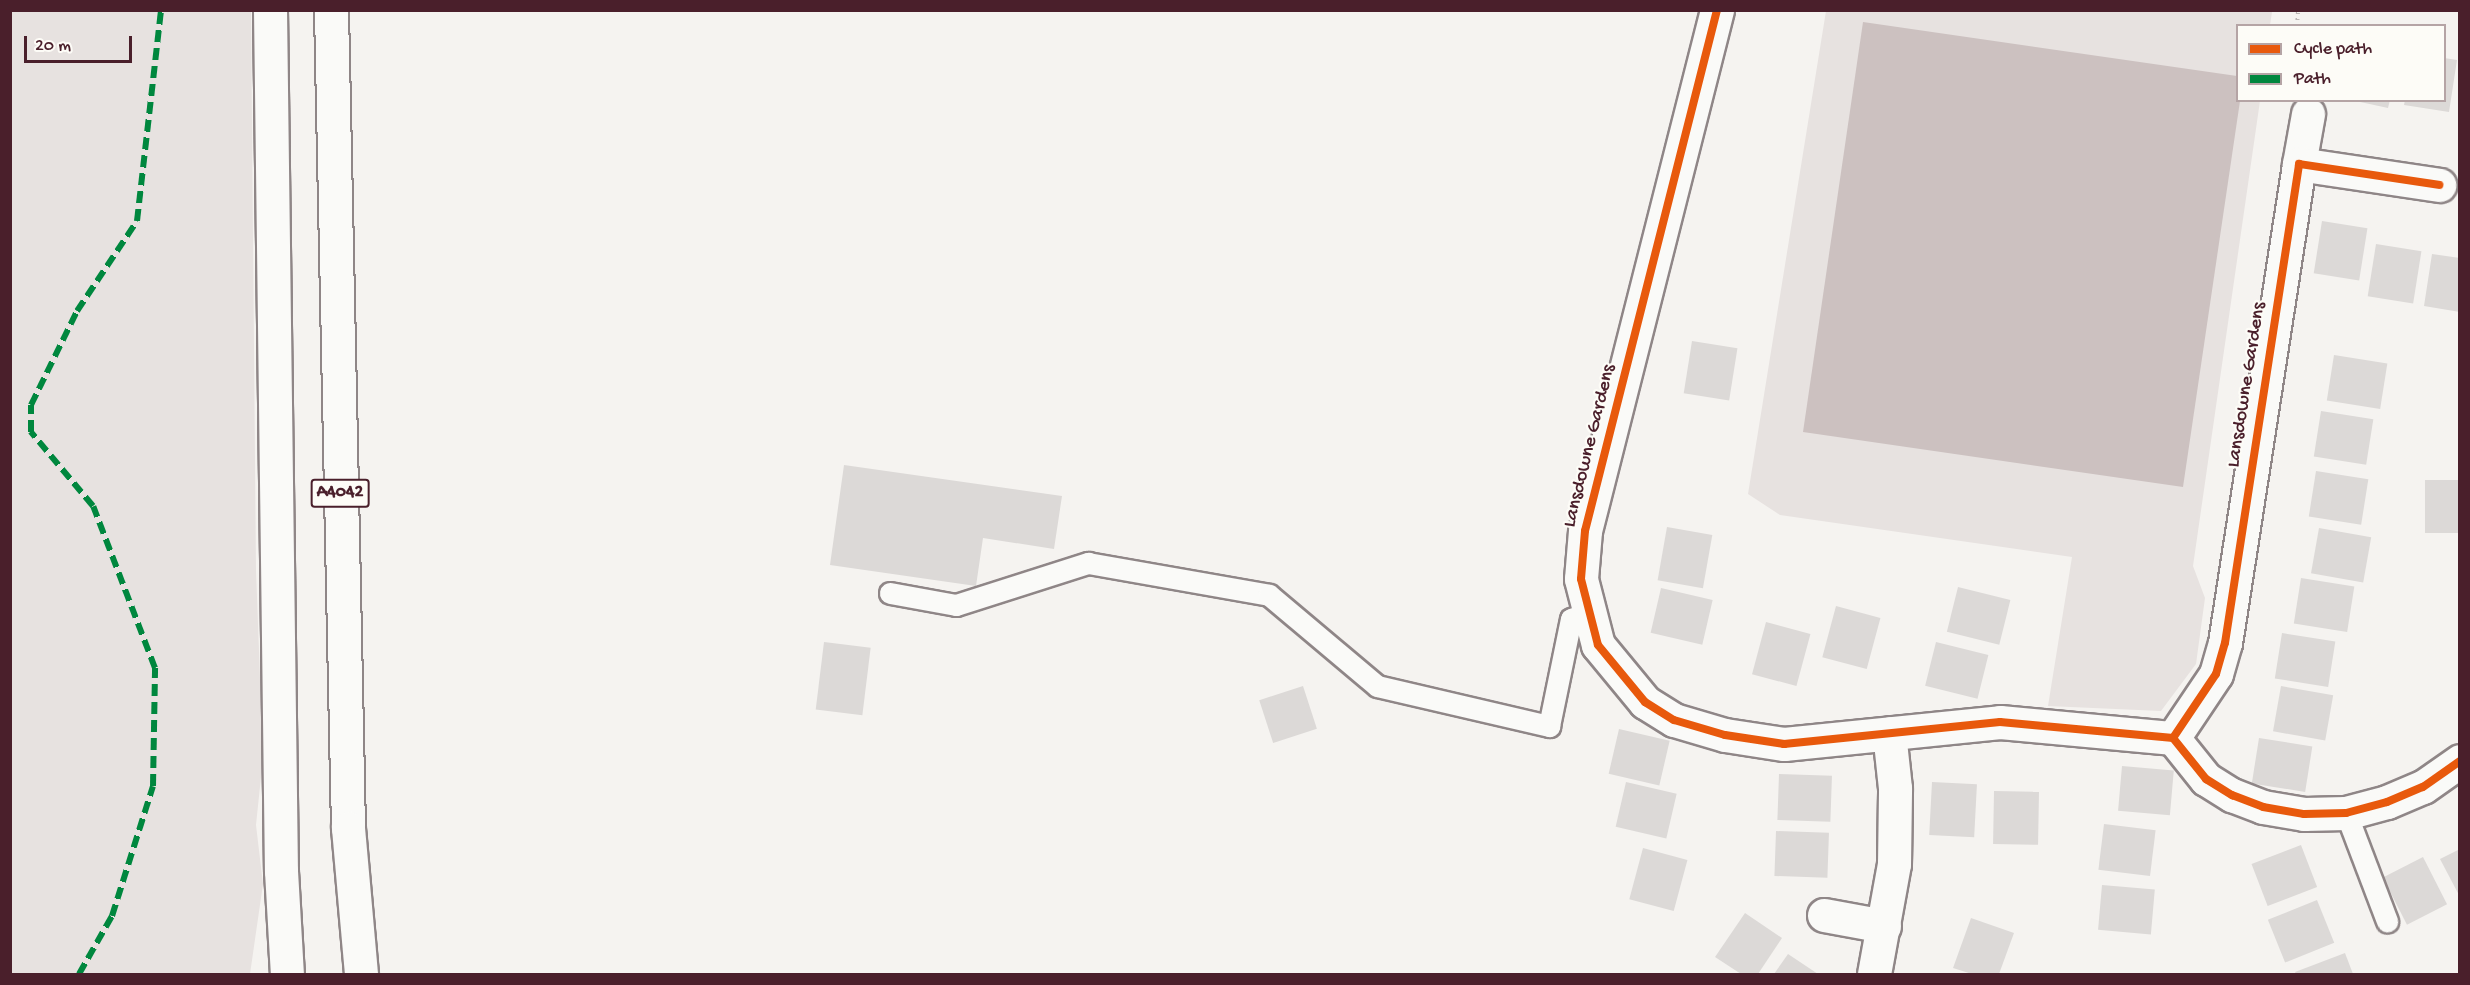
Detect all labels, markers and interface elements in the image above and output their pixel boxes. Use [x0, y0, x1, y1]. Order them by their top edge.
scale bar [27, 24, 135, 62]
legend [2236, 24, 2446, 102]
text: 20 m [35, 36, 71, 57]
text: Cycle path [2294, 39, 2372, 60]
text: Path [2294, 69, 2331, 90]
street label: Lansdowne Gardens [2222, 301, 2272, 469]
street label: Lansdowne Gardens [1558, 362, 1622, 530]
road number: A4042 [310, 478, 370, 508]

